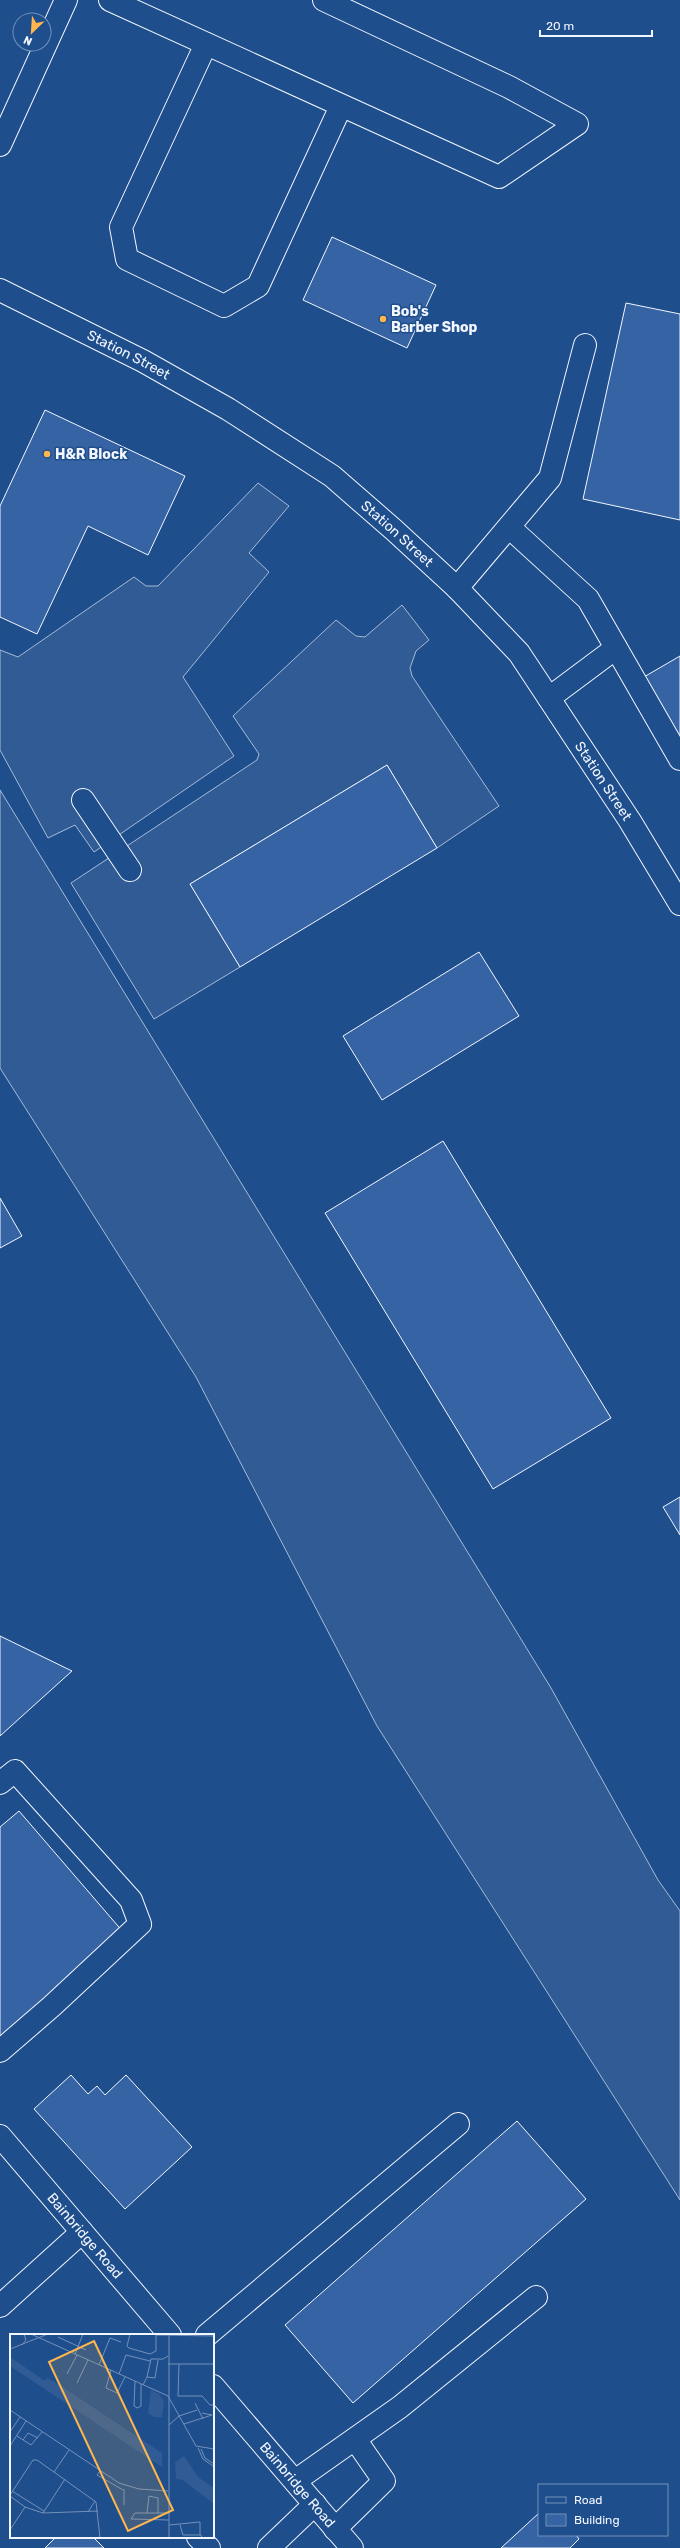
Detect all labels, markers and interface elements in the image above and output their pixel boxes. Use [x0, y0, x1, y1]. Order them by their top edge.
north arrow [12, 12, 52, 52]
scale bar [540, 12, 652, 38]
text: 20 m [546, 19, 574, 33]
text: N [22, 33, 34, 48]
place label: Bob's Barber Shop [391, 303, 478, 336]
marker: Bob's Barber Shop [378, 314, 388, 324]
street label: Station Street [84, 327, 173, 384]
place label: H&R Block [55, 446, 128, 463]
marker: H&R Block [42, 449, 52, 459]
street label: Station Street [357, 497, 437, 571]
street label: Station Street [571, 738, 636, 824]
street label: Bainbridge Road [43, 2190, 126, 2282]
inset map [10, 2334, 214, 2538]
street label: Bainbridge Road [256, 2439, 339, 2531]
legend [538, 2484, 668, 2536]
text: Road [574, 2493, 602, 2507]
text: Building [574, 2513, 620, 2527]

